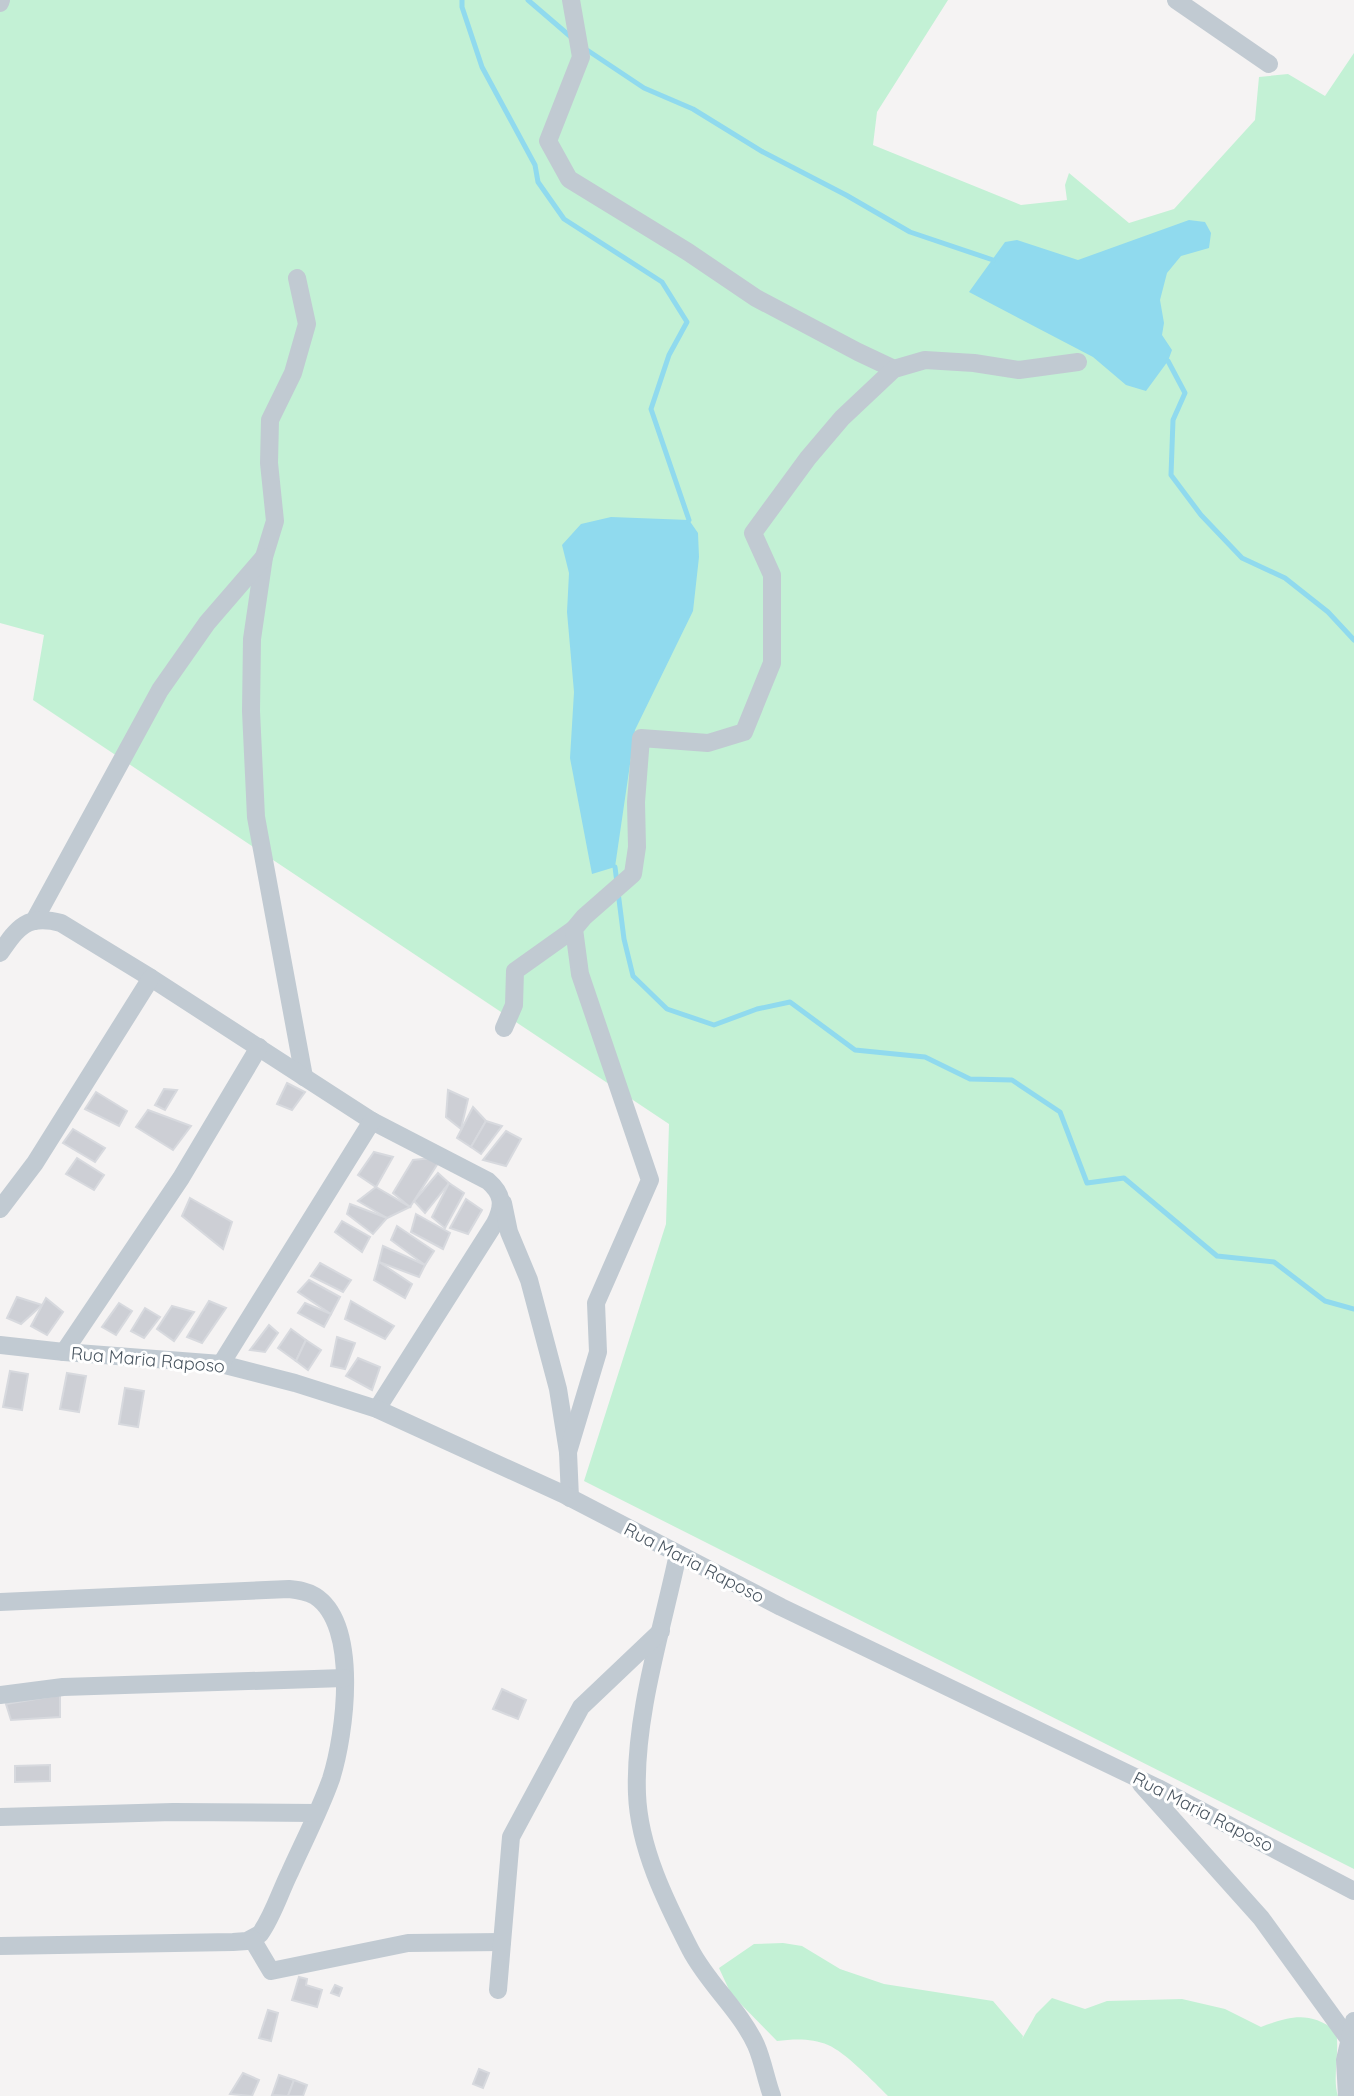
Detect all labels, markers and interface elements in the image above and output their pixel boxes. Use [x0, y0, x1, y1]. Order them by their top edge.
street label: Rua Maria Raposo [70, 1341, 226, 1378]
street label: Rua Maria Raposo [620, 1517, 768, 1608]
street label: Rua Maria Raposo [1129, 1766, 1277, 1857]

